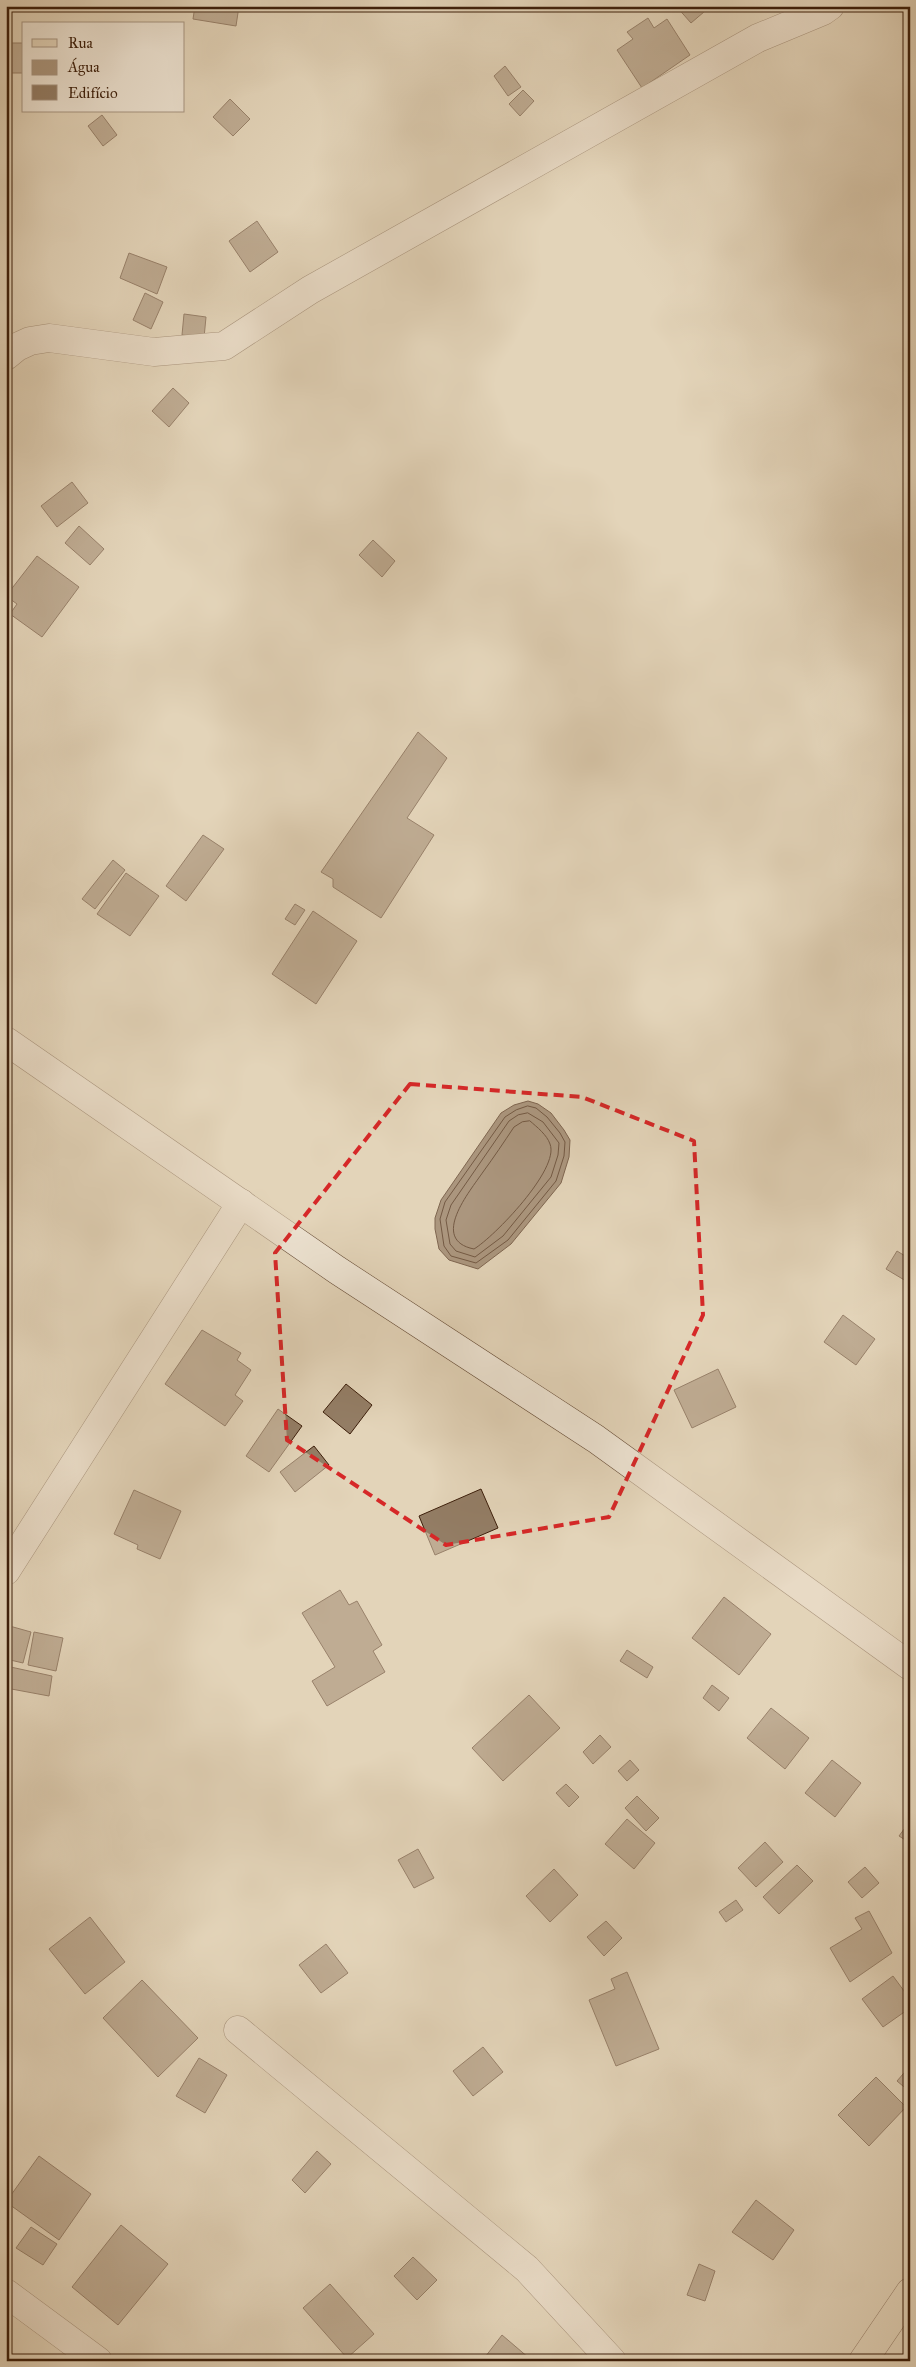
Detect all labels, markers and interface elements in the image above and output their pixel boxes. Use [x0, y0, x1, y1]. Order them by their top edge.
legend [22, 22, 185, 112]
text: Rua [68, 34, 93, 52]
text: Água [67, 57, 100, 76]
text: Edifício [68, 84, 118, 102]

